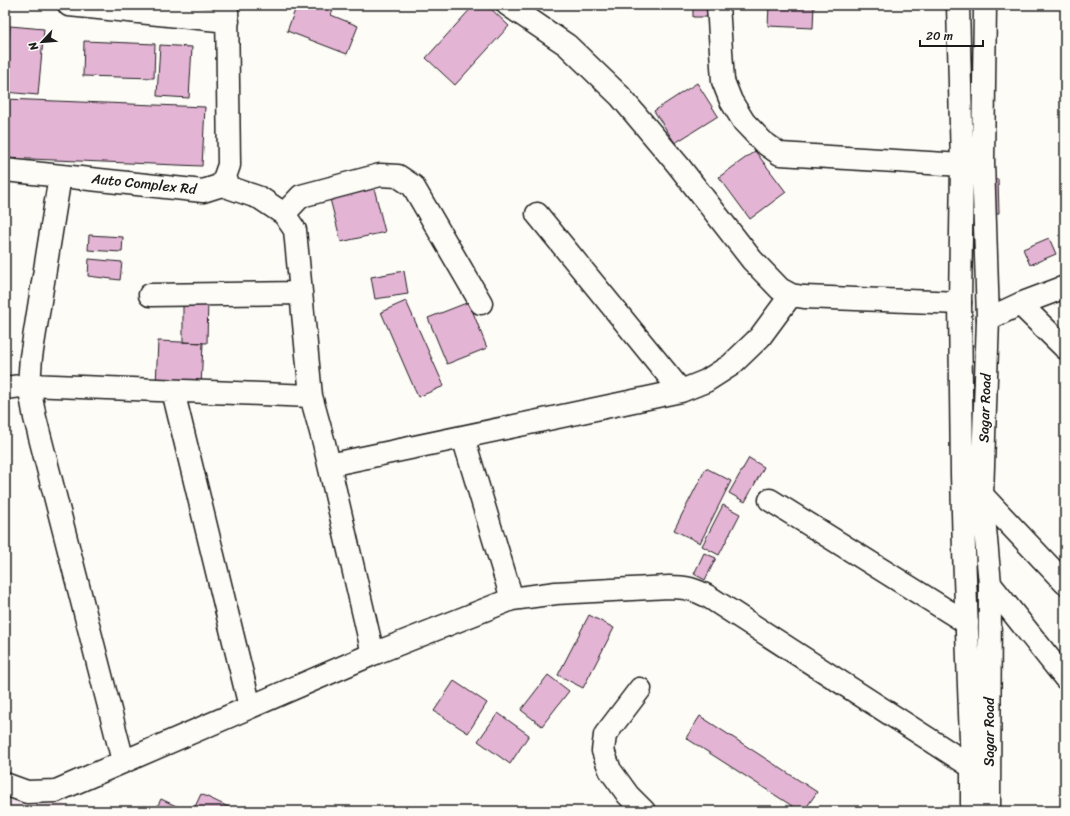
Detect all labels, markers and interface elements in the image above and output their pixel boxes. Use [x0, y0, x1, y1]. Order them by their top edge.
north arrow [22, 22, 62, 62]
scale bar [920, 22, 983, 48]
text: 20 m [926, 25, 953, 47]
text: N [23, 38, 44, 55]
street label: Auto Complex Rd [89, 166, 199, 202]
street label: Sagar Road [971, 371, 999, 443]
street label: Sagar Road [977, 696, 1002, 767]

